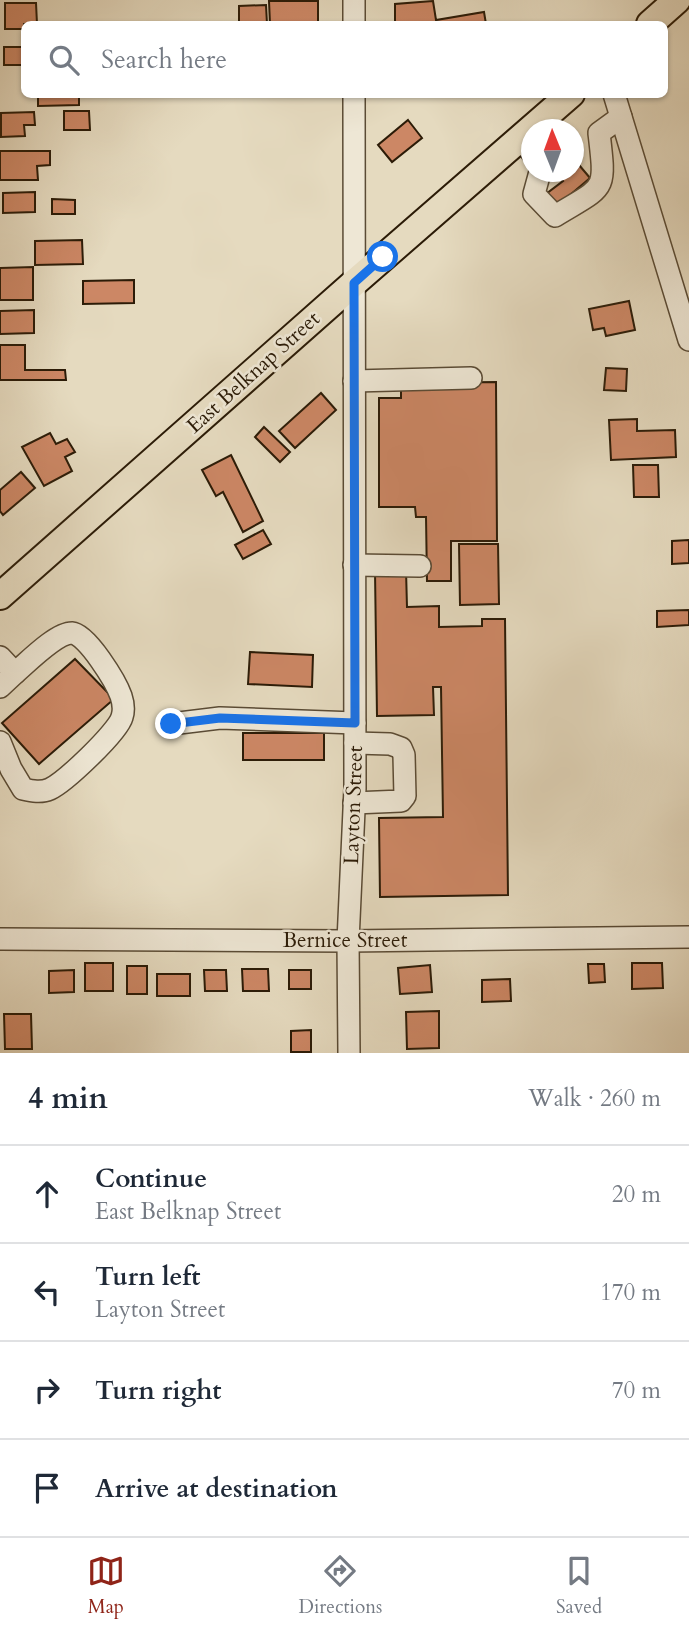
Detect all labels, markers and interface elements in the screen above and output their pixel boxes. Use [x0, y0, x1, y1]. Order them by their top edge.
search box [21, 21, 668, 98]
icon: search [45, 41, 83, 79]
text: Search here [101, 42, 227, 77]
north arrow [521, 119, 584, 182]
route start [367, 241, 398, 272]
street label: East Belknap Street [180, 304, 327, 440]
route end [155, 708, 186, 739]
street label: Layton Street [337, 745, 370, 865]
street label: Bernice Street [283, 926, 408, 955]
text: 4 min [28, 1078, 108, 1119]
text: Walk · 260 m [528, 1083, 661, 1114]
text: Continue [95, 1161, 207, 1196]
icon: ahead [28, 1175, 66, 1213]
text: 20 m [612, 1179, 661, 1210]
text: East Belknap Street [95, 1196, 281, 1227]
text: Turn left [95, 1259, 200, 1294]
icon: left [28, 1273, 66, 1311]
text: 170 m [600, 1277, 661, 1308]
text: Layton Street [95, 1294, 225, 1325]
icon: right [28, 1371, 66, 1409]
text: Turn right [95, 1373, 222, 1408]
text: 70 m [612, 1375, 661, 1406]
icon: arrive [28, 1469, 66, 1507]
text: Arrive at destination [95, 1471, 338, 1506]
tab: Map [87, 1552, 125, 1620]
tab: Directions [299, 1552, 382, 1620]
tab: Saved [556, 1552, 602, 1620]

